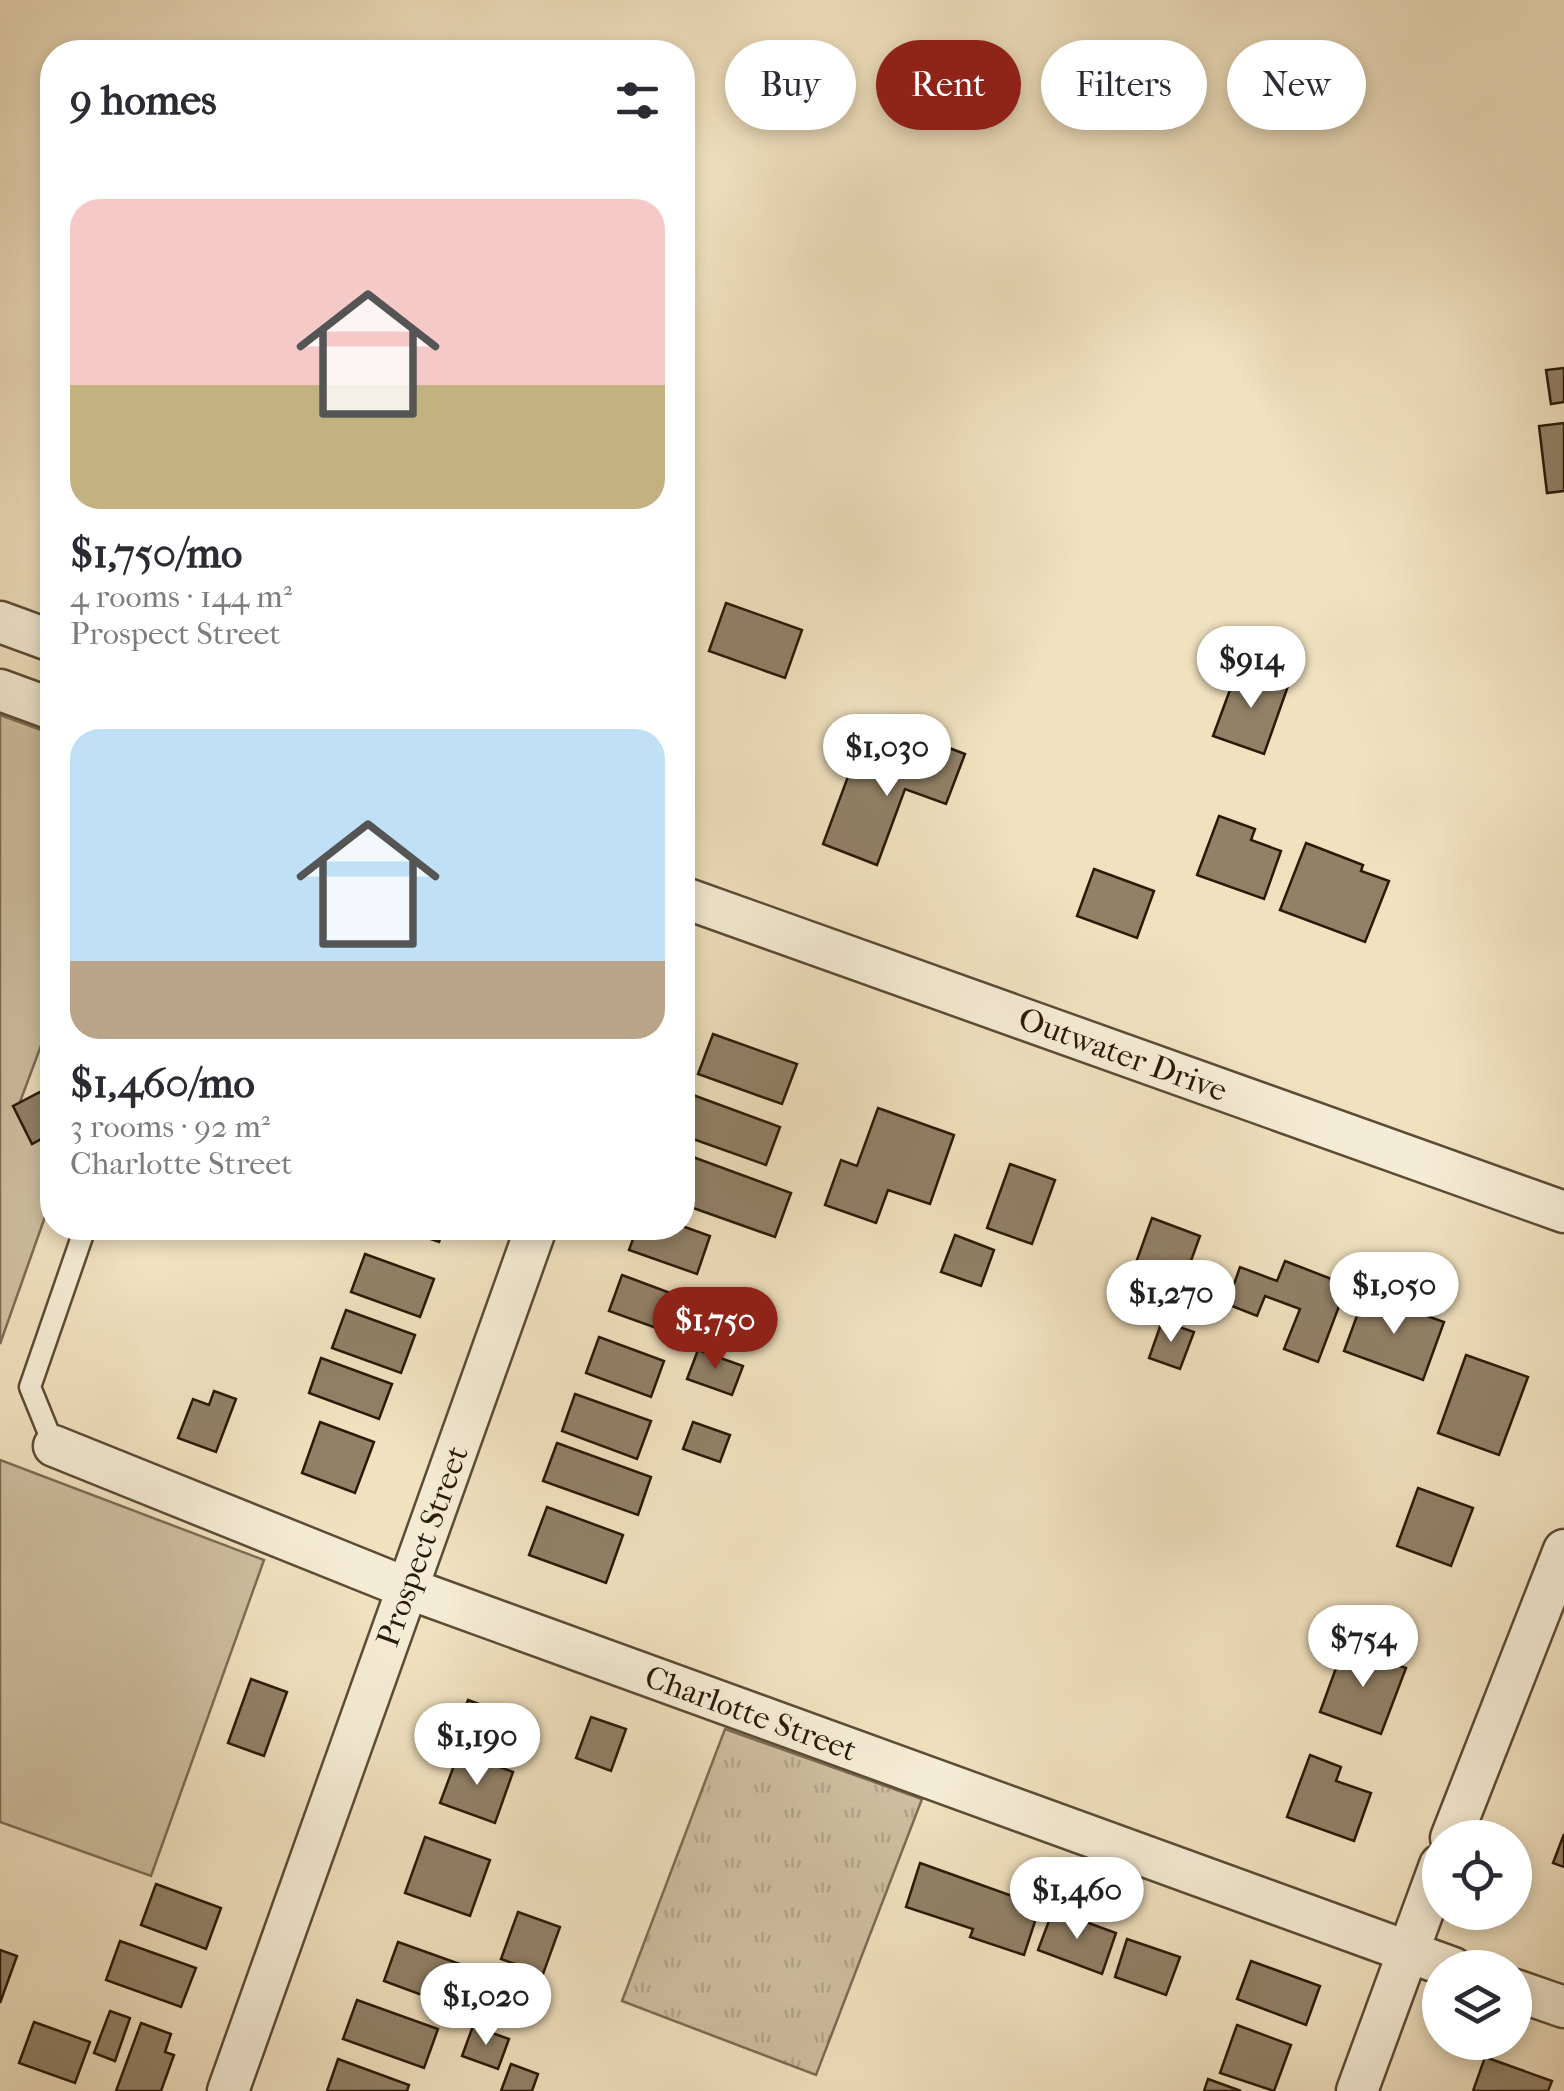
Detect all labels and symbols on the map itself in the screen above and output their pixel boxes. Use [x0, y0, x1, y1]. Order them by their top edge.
pin: $914 [1192, 626, 1310, 711]
pin: $1,030 [806, 714, 968, 799]
street label: Outwater Drive [1014, 1000, 1232, 1109]
pin: $1,050 [1313, 1252, 1475, 1337]
pin: $1,270 [1090, 1260, 1252, 1345]
pin: $1,750 [634, 1287, 796, 1372]
street label: Prospect Street [369, 1440, 476, 1652]
pin: $754 [1304, 1605, 1422, 1690]
street label: Charlotte Street [640, 1658, 862, 1769]
pin: $1,190 [396, 1703, 558, 1788]
pin: $1,460 [996, 1857, 1158, 1942]
pin: $1,020 [405, 1963, 567, 2048]

